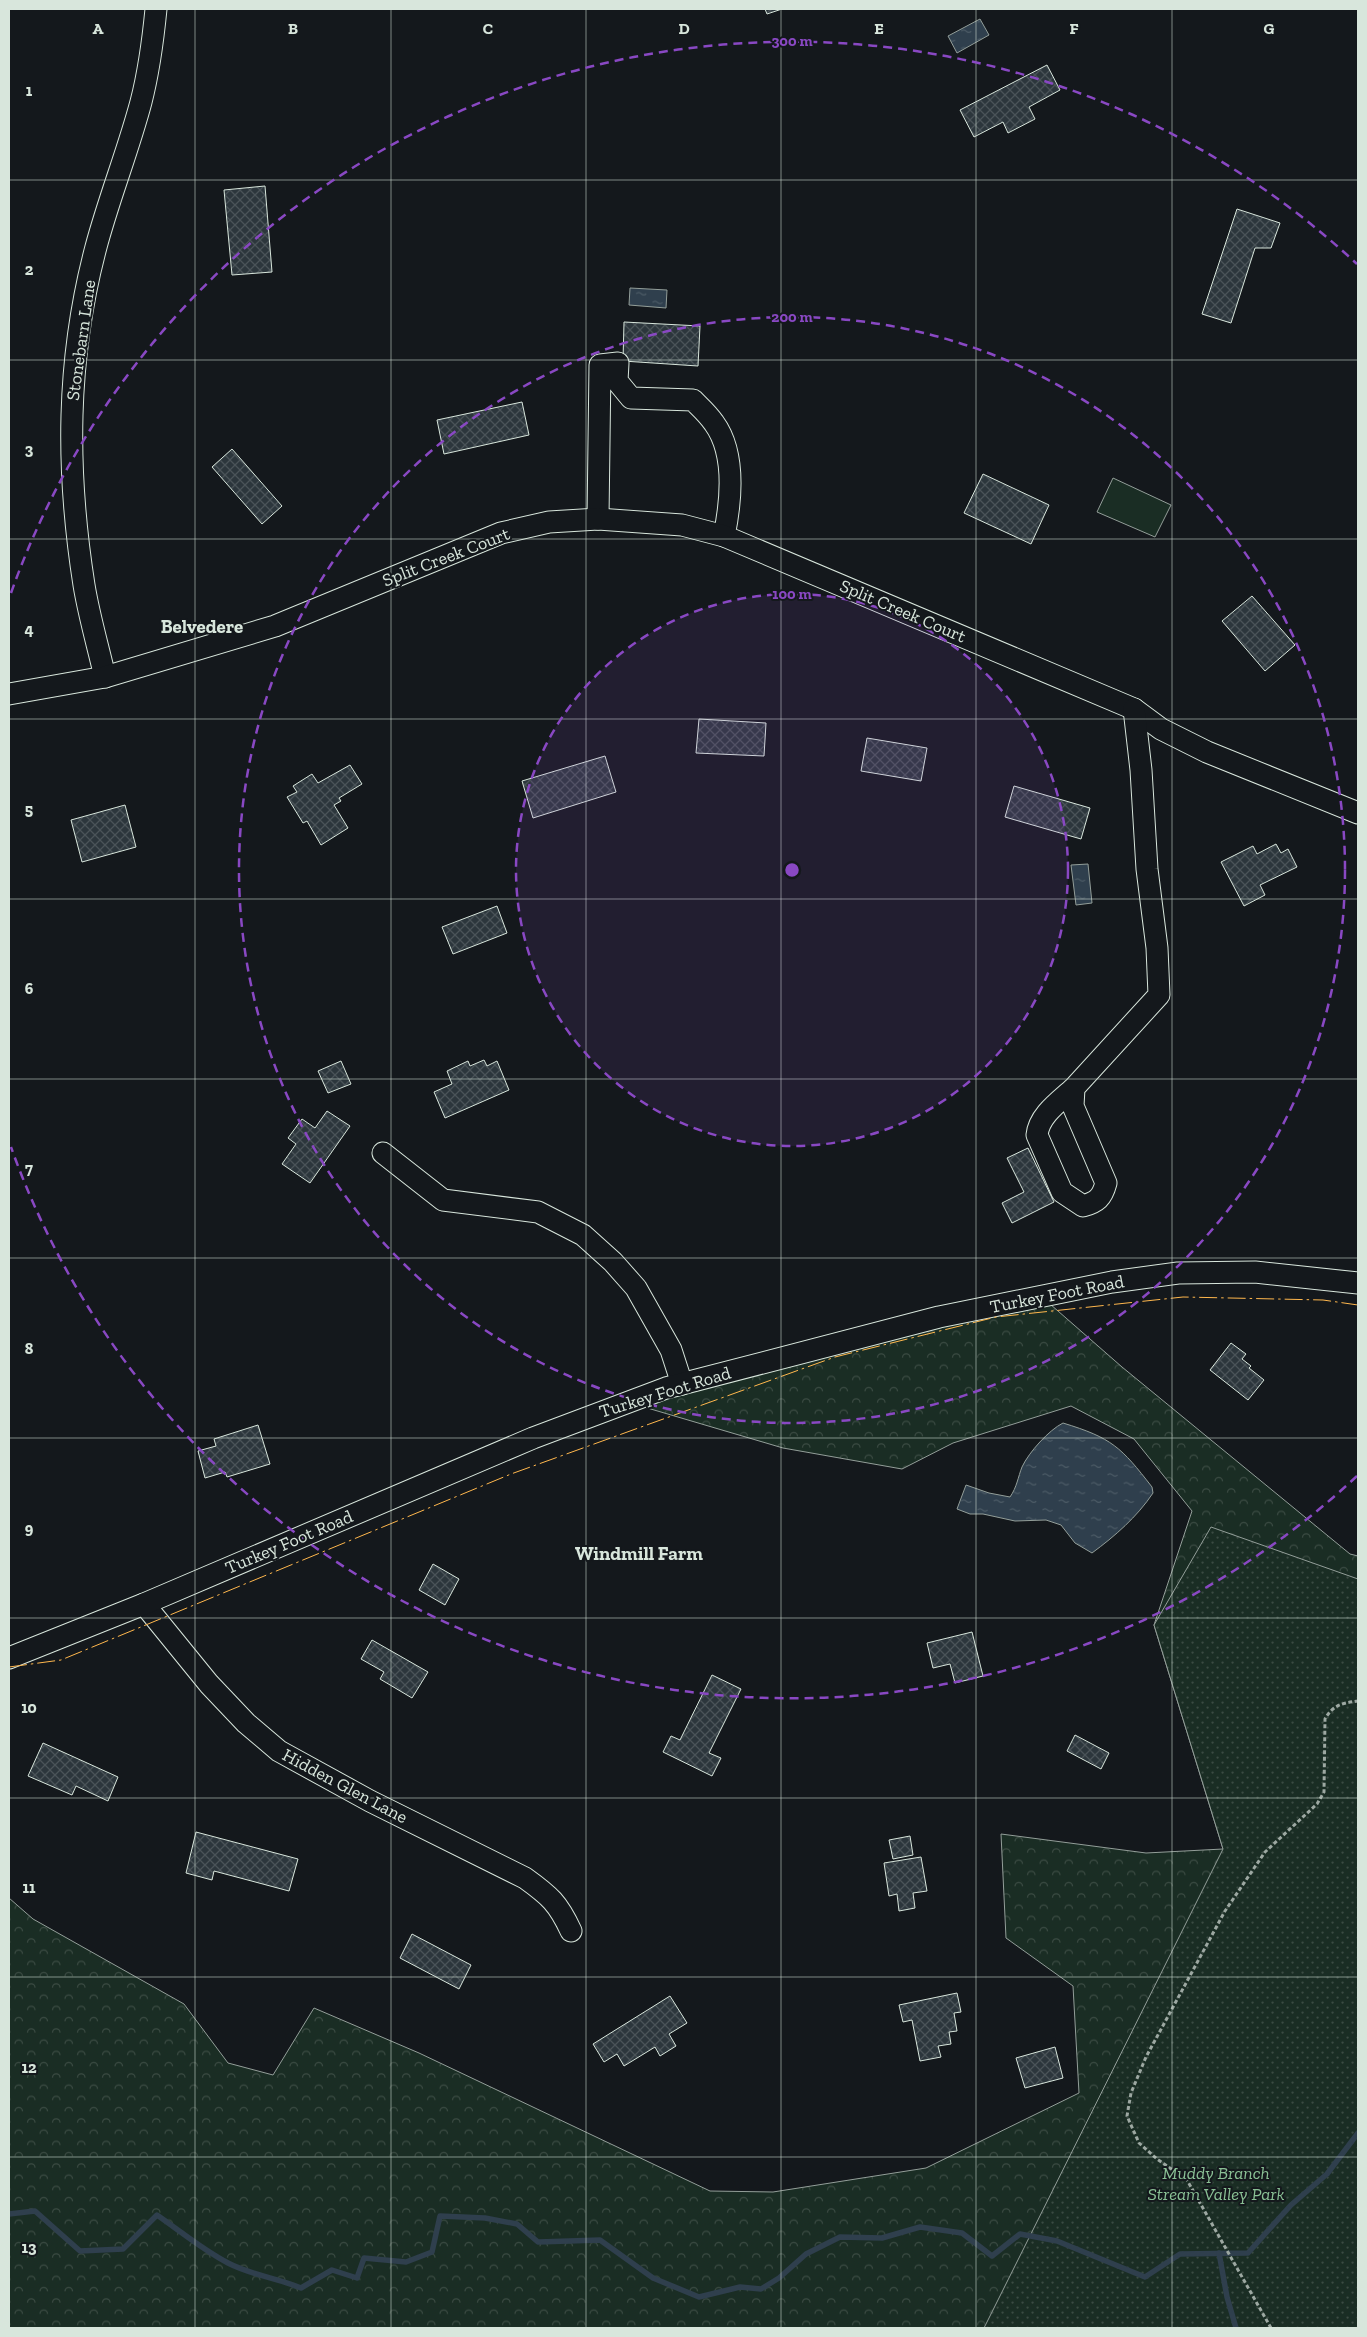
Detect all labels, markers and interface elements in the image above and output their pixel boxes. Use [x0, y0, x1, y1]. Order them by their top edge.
text: A [93, 19, 104, 38]
text: B [288, 19, 298, 38]
text: C [483, 19, 493, 38]
text: D [678, 19, 690, 38]
text: E [874, 19, 884, 38]
text: F [1069, 19, 1079, 38]
text: G [1264, 19, 1275, 38]
text: 300 m [771, 32, 813, 50]
text: 1 [26, 81, 33, 100]
text: 2 [25, 260, 34, 279]
street label: Stonebarn Lane [62, 278, 100, 402]
text: 200 m [771, 308, 813, 326]
text: 3 [25, 440, 34, 459]
street label: Split Creek Court [379, 522, 513, 591]
street label: Split Creek Court [837, 575, 970, 648]
text: 100 m [772, 585, 812, 603]
district label: Belvedere [161, 615, 243, 638]
text: 4 [24, 620, 34, 639]
text: 5 [25, 800, 33, 819]
centre of rings [783, 861, 801, 879]
text: 6 [25, 979, 34, 998]
text: 7 [25, 1159, 33, 1178]
street label: Turkey Foot Road [988, 1270, 1126, 1318]
text: 8 [25, 1339, 34, 1358]
street label: Turkey Foot Road [597, 1362, 734, 1422]
street label: Turkey Foot Road [222, 1505, 356, 1579]
text: 9 [25, 1519, 34, 1538]
district label: Windmill Farm [575, 1542, 703, 1565]
text: 10 [21, 1698, 37, 1717]
street label: Hidden Glen Lane [279, 1744, 411, 1828]
text: 11 [23, 1878, 36, 1897]
text: 12 [21, 2058, 37, 2077]
park label: Muddy Branch Stream Valley Park [1147, 2162, 1285, 2205]
text: 13 [22, 2238, 37, 2257]

